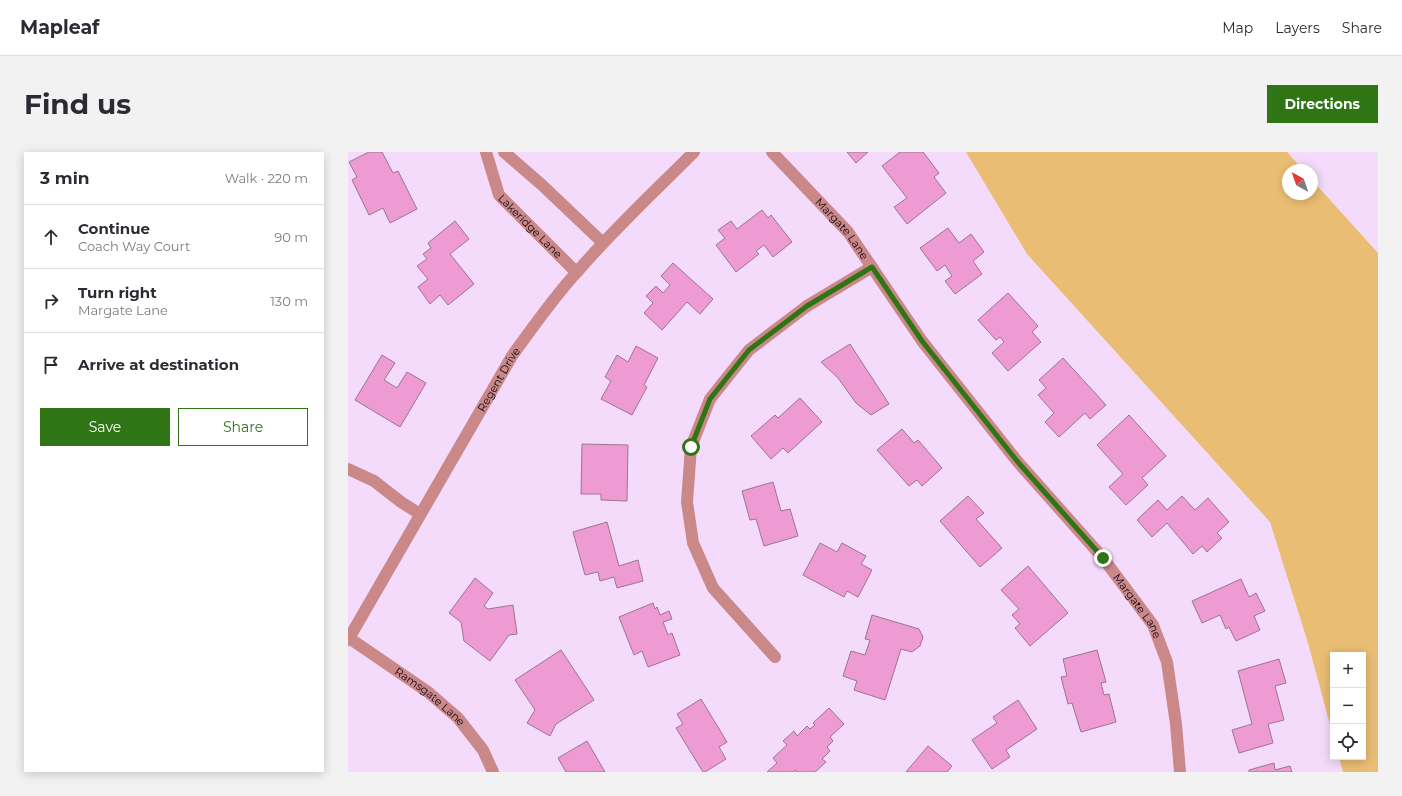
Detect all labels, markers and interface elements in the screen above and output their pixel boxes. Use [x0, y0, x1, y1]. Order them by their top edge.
text: Mapleaf [20, 16, 99, 39]
text: Map [1222, 19, 1253, 37]
text: Layers [1275, 19, 1320, 37]
text: Share [1342, 19, 1382, 37]
button: Directions [1267, 85, 1378, 123]
text: Find us [24, 87, 131, 121]
north arrow [1282, 164, 1318, 200]
text: 3 min [40, 168, 90, 188]
text: Walk · 220 m [225, 170, 308, 186]
street label: Lakeridge Lane [495, 191, 565, 261]
street label: Margate Lane [812, 195, 872, 263]
text: Continue [78, 219, 150, 238]
icon: ahead [40, 226, 62, 248]
text: 90 m [274, 229, 308, 245]
text: Coach Way Court [78, 238, 190, 254]
text: Turn right [78, 283, 157, 302]
icon: right [40, 290, 62, 312]
text: 130 m [270, 293, 308, 309]
text: Margate Lane [78, 302, 168, 318]
street label: Regent Drive [474, 344, 523, 414]
icon: arrive [40, 354, 62, 376]
text: Arrive at destination [78, 355, 239, 374]
button: Save [40, 408, 170, 446]
button: Share [178, 408, 308, 446]
route start [682, 438, 700, 456]
route end [1094, 549, 1112, 567]
street label: Margate Lane [1110, 571, 1165, 641]
map controls [1330, 652, 1366, 760]
button: + [1330, 652, 1366, 688]
street label: Ramsgate Lane [392, 664, 469, 729]
button: − [1330, 688, 1366, 724]
button: locate [1330, 724, 1366, 760]

